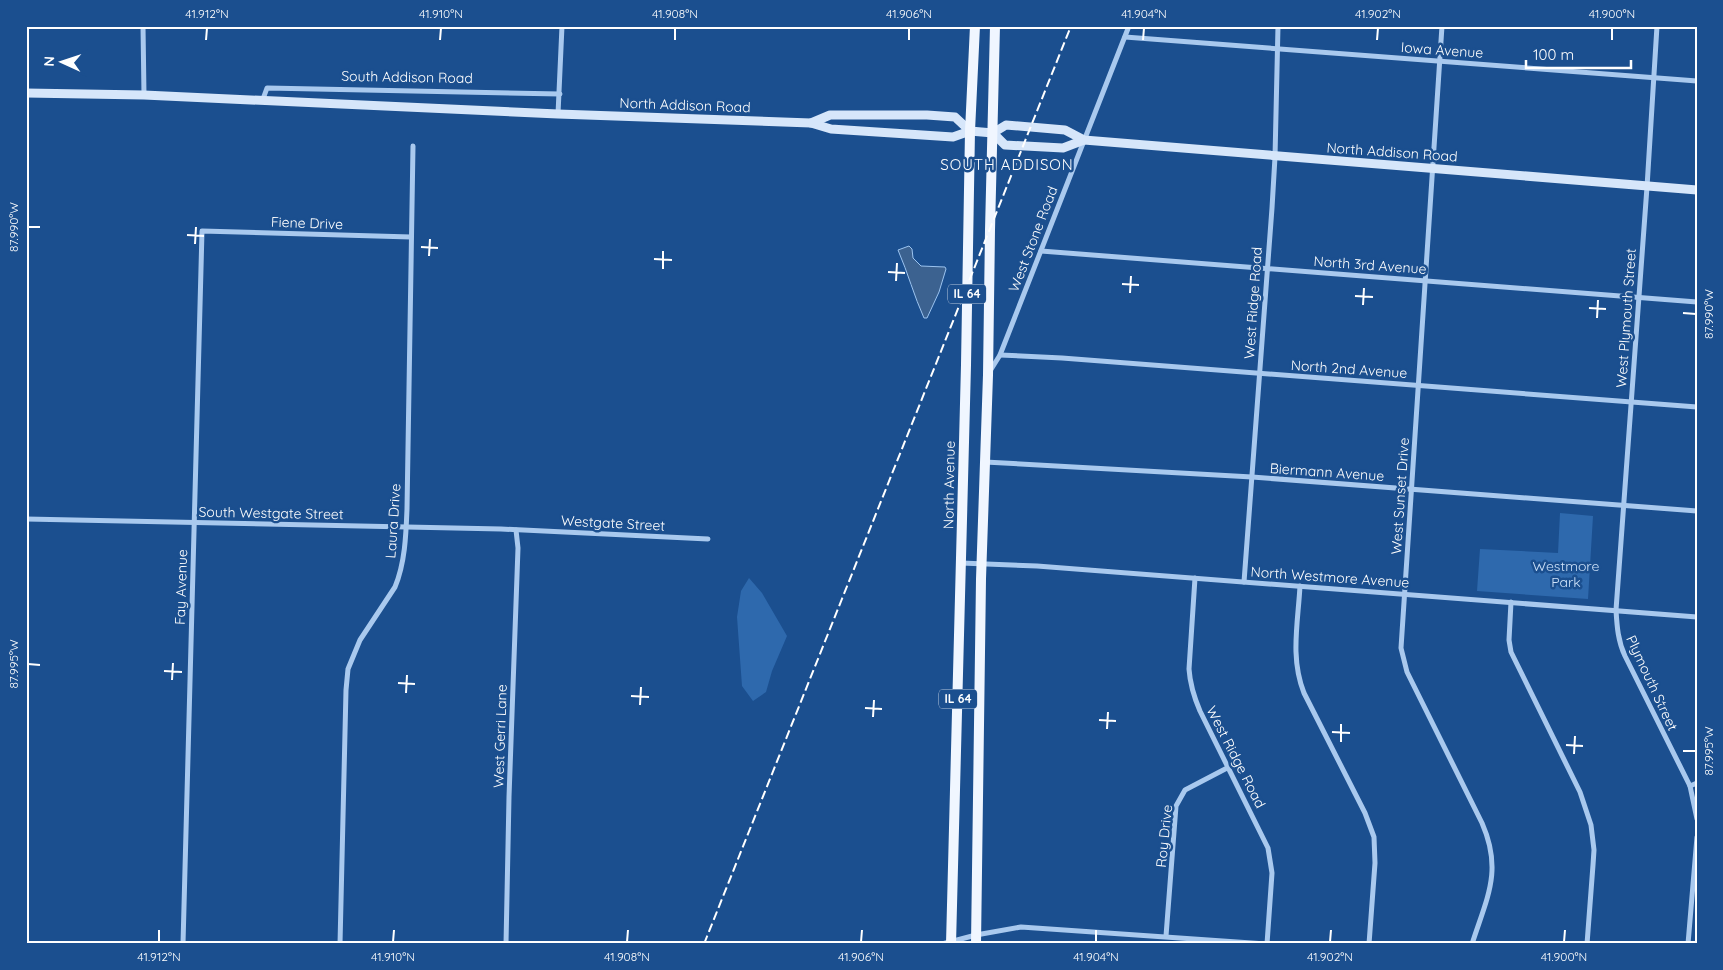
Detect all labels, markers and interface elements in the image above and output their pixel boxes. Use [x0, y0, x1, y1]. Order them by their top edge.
text: 41.912°N [185, 6, 229, 21]
text: 41.910°N [419, 6, 463, 21]
text: 41.908°N [652, 6, 698, 21]
text: 41.906°N [886, 6, 932, 21]
text: 41.904°N [1121, 6, 1167, 21]
text: 41.902°N [1355, 6, 1401, 21]
text: 41.900°N [1589, 6, 1635, 21]
north arrow [38, 38, 88, 88]
street label: Iowa Avenue [1400, 38, 1484, 62]
scale bar [1526, 38, 1630, 70]
text: 100 m [1533, 45, 1574, 64]
text: N [40, 56, 58, 67]
street label: South Addison Road [341, 67, 473, 87]
street label: North Addison Road [619, 94, 751, 116]
street label: North Addison Road [1326, 138, 1458, 166]
district label: SOUTH ADDISON [940, 155, 1074, 174]
street label: West Stone Road [1005, 184, 1061, 294]
text: 87.990°W [6, 202, 21, 252]
street label: Fiene Drive [271, 213, 344, 233]
street label: West Ridge Road [1240, 246, 1266, 360]
street label: West Plymouth Street [1612, 247, 1640, 388]
street label: North 3rd Avenue [1313, 252, 1427, 278]
road number: IL 64 [948, 284, 986, 304]
text: 87.990°W [1701, 289, 1716, 339]
street label: North 2nd Avenue [1290, 356, 1408, 382]
street label: West Sunset Drive [1387, 437, 1413, 555]
street label: North Avenue [939, 441, 959, 529]
street label: Biermann Avenue [1269, 459, 1385, 485]
street label: Laura Drive [381, 483, 405, 559]
street label: South Westgate Street [198, 503, 344, 523]
street label: Westgate Street [560, 511, 666, 535]
street label: Fay Avenue [171, 549, 191, 625]
park label: Westmore Park [1533, 557, 1599, 591]
street label: North Westmore Avenue [1250, 562, 1410, 592]
street label: Plymouth Street [1622, 632, 1682, 734]
text: 87.995°W [6, 639, 21, 689]
street label: West Gerri Lane [489, 684, 511, 788]
road number: IL 64 [939, 690, 977, 709]
street label: West Ridge Road [1203, 703, 1269, 811]
text: 87.995°W [1701, 726, 1716, 776]
street label: Roy Drive [1152, 804, 1176, 868]
text: 41.912°N [137, 949, 181, 964]
text: 41.910°N [371, 949, 415, 964]
text: 41.908°N [604, 949, 650, 964]
text: 41.906°N [838, 949, 884, 964]
text: 41.904°N [1073, 949, 1119, 964]
text: 41.902°N [1307, 949, 1353, 964]
text: 41.900°N [1541, 949, 1587, 964]

